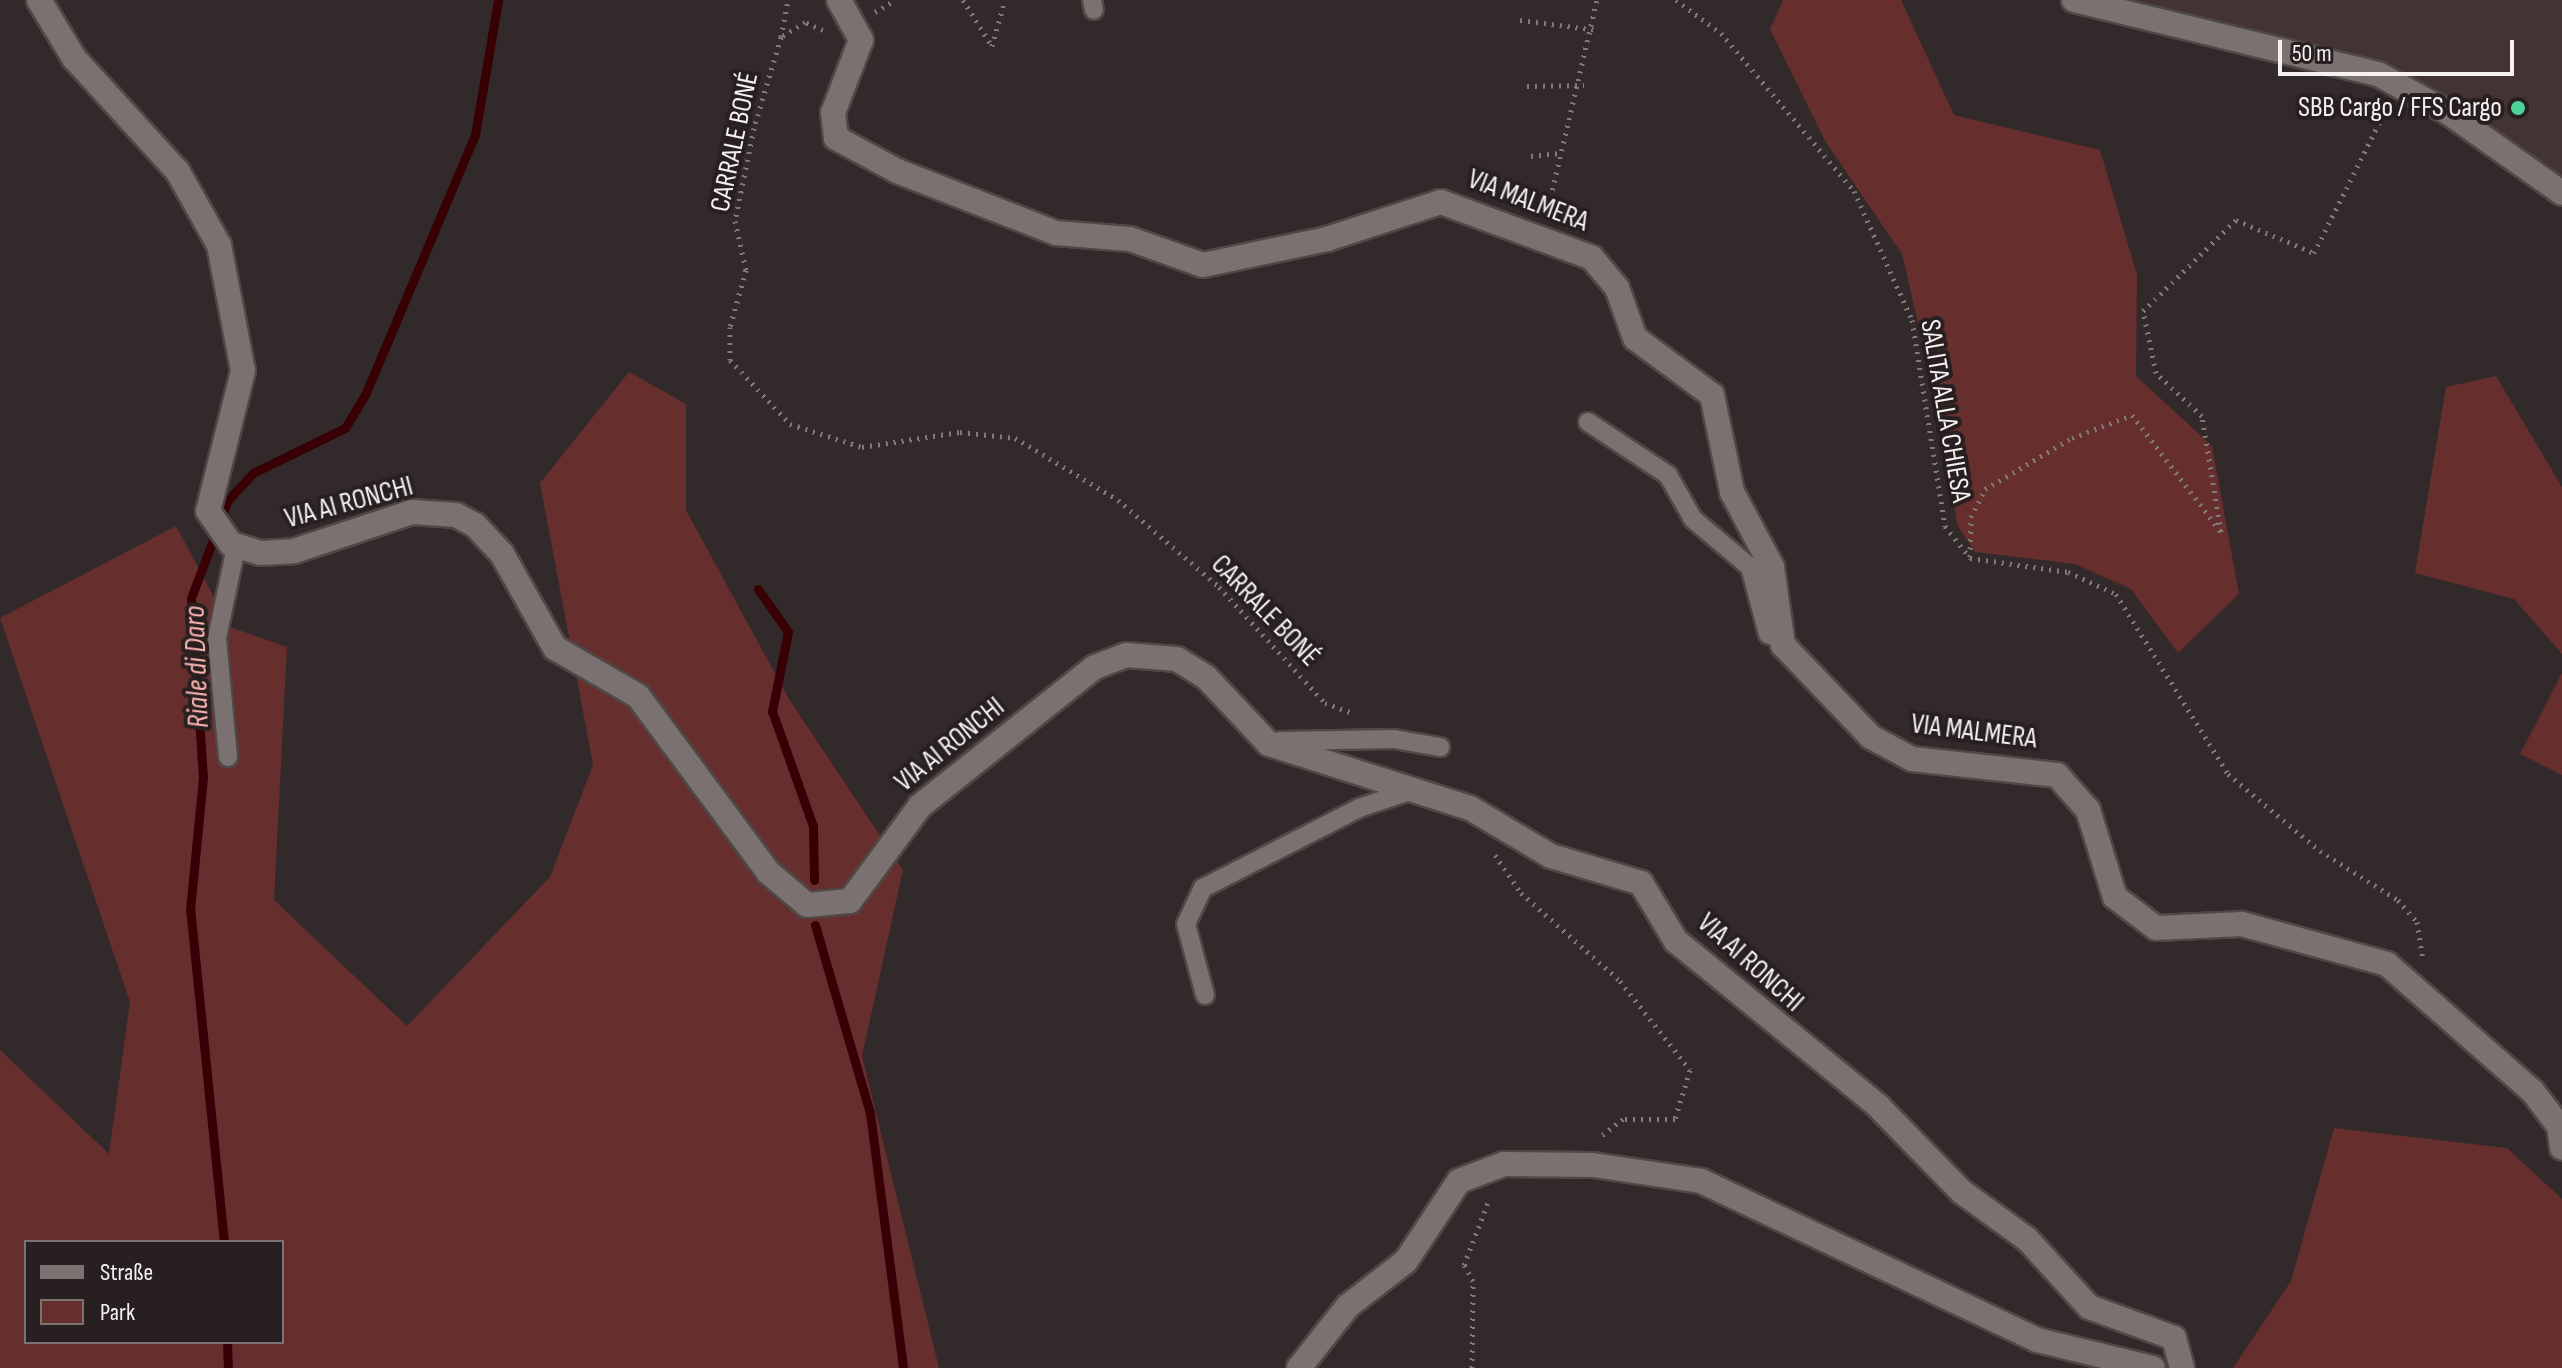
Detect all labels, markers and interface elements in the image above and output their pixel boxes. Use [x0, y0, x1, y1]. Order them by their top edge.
scale bar [2282, 24, 2518, 74]
text: 50 m [2292, 39, 2332, 68]
street label: CARRALE BONÉ [704, 69, 766, 215]
place label: SBB Cargo / FFS Cargo [2298, 91, 2502, 125]
marker: SBB Cargo / FFS Cargo [2509, 99, 2527, 117]
street label: VIA MALMERA [1463, 163, 1593, 239]
street label: SALITA ALLA CHIESA [1912, 317, 1978, 505]
street label: VIA AI RONCHI [281, 470, 417, 536]
street label: CARRALE BONÉ [1204, 548, 1326, 674]
water label: Riale di Daro [177, 605, 217, 729]
street label: VIA AI RONCHI [888, 691, 1012, 799]
street label: VIA MALMERA [1909, 708, 2039, 756]
street label: VIA AI RONCHI [1690, 907, 1810, 1019]
legend [24, 1240, 284, 1344]
text: Straße [100, 1258, 153, 1287]
text: Park [100, 1298, 135, 1327]

